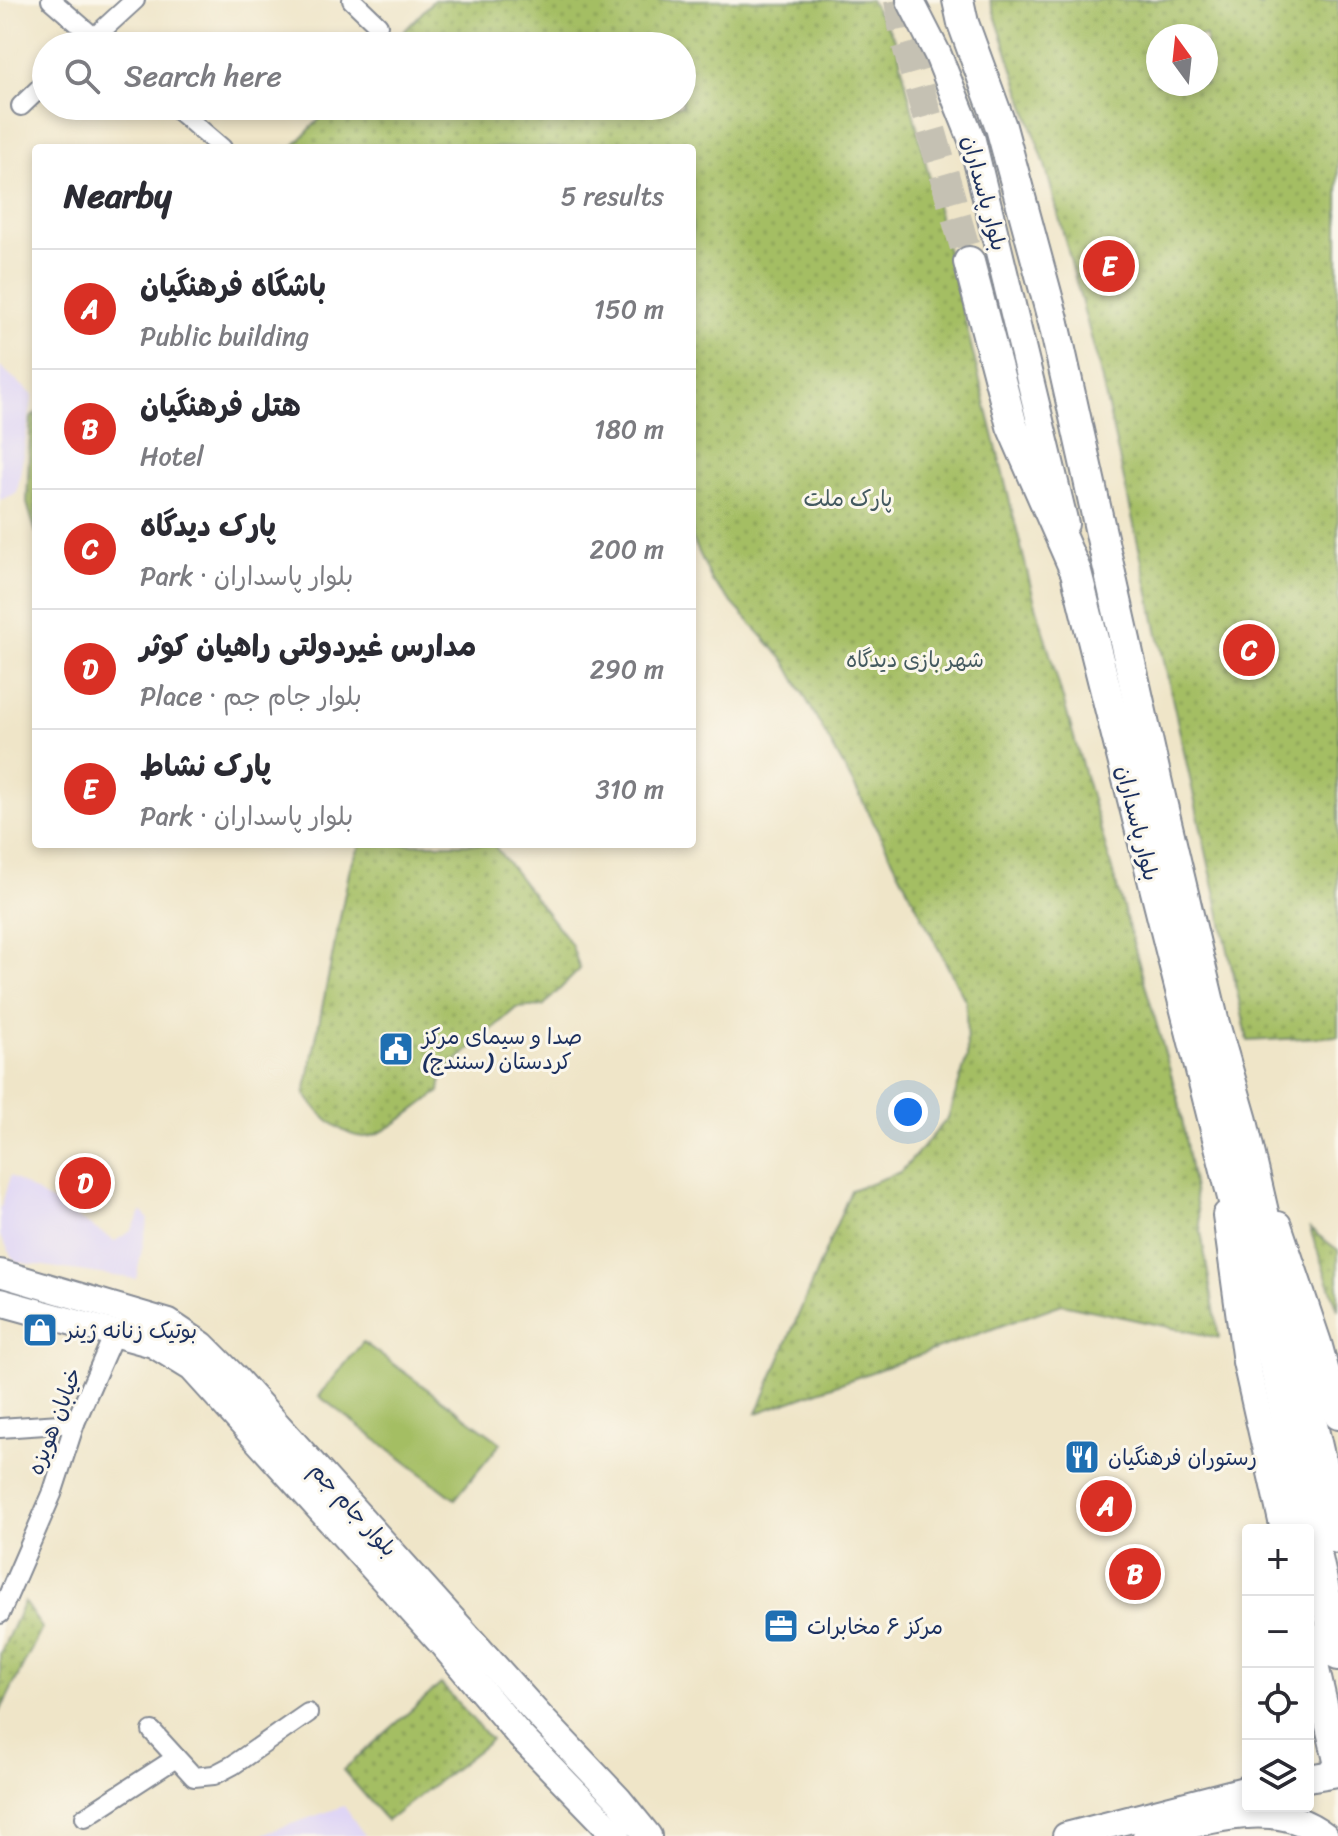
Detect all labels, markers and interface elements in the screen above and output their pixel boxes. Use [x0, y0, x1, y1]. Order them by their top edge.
north arrow [1146, 24, 1218, 96]
search box [32, 32, 696, 120]
text: Search here [124, 49, 282, 103]
icon: search [60, 54, 104, 98]
street label: بلوار پاسداران [950, 131, 1019, 255]
text: Nearby [64, 166, 172, 226]
text: 5 results [561, 173, 664, 219]
pin: E [1083, 236, 1135, 296]
text: باشگاه فرهنگیان [140, 259, 326, 313]
text: A [81, 286, 99, 332]
text: 150 m [594, 286, 664, 332]
text: Public building [140, 313, 309, 359]
text: هتل فرهنگیان [140, 379, 301, 433]
text: B [82, 406, 98, 452]
text: 180 m [594, 406, 664, 452]
text: Hotel [140, 433, 204, 479]
park label: پارک ملت [804, 479, 893, 518]
text: پارک دیدگاه [140, 499, 276, 553]
text: C [82, 526, 98, 572]
text: 200 m [589, 526, 664, 572]
text: Park · بلوار پاسداران [140, 553, 353, 599]
text: مدارس غیردولتی راهیان کوثر [140, 619, 477, 673]
pin: C [1223, 620, 1275, 680]
park label: شهر بازی دیدگاه [846, 640, 984, 679]
text: D [82, 646, 98, 692]
text: 290 m [590, 646, 664, 692]
text: Place · بلوار جام جم [140, 673, 362, 719]
text: پارک نشاط [140, 739, 271, 793]
street label: بلوار پاسداران [1104, 761, 1171, 885]
text: E [83, 766, 97, 812]
text: 310 m [595, 766, 664, 812]
text: Park · بلوار پاسداران [140, 793, 353, 839]
place label: صدا و سیمای مرکز کردستان (سنندج) [420, 1017, 582, 1081]
public building icon: صدا و سیمای مرکز کردستان (سنندج) [377, 1030, 415, 1068]
your location [888, 1092, 928, 1132]
pin: D [59, 1153, 111, 1213]
shop icon: بوتیک زنانه ژینر [21, 1311, 59, 1349]
place label: بوتیک زنانه ژینر [64, 1311, 197, 1350]
street label: خیابان هویزه [16, 1362, 93, 1481]
restaurant icon: رستوران فرهنگیان [1063, 1438, 1101, 1476]
place label: رستوران فرهنگیان [1108, 1438, 1257, 1477]
street label: بلوار جام جم [300, 1453, 407, 1566]
pin: A [1080, 1476, 1132, 1536]
map controls [1242, 1524, 1314, 1812]
button: + [1242, 1524, 1314, 1596]
pin: B [1109, 1544, 1161, 1604]
button: − [1242, 1596, 1314, 1668]
office icon: مرکز ۶ مخابرات [762, 1607, 800, 1645]
place label: مرکز ۶ مخابرات [807, 1607, 943, 1646]
button: locate [1242, 1668, 1314, 1740]
button: layers [1242, 1740, 1314, 1812]

